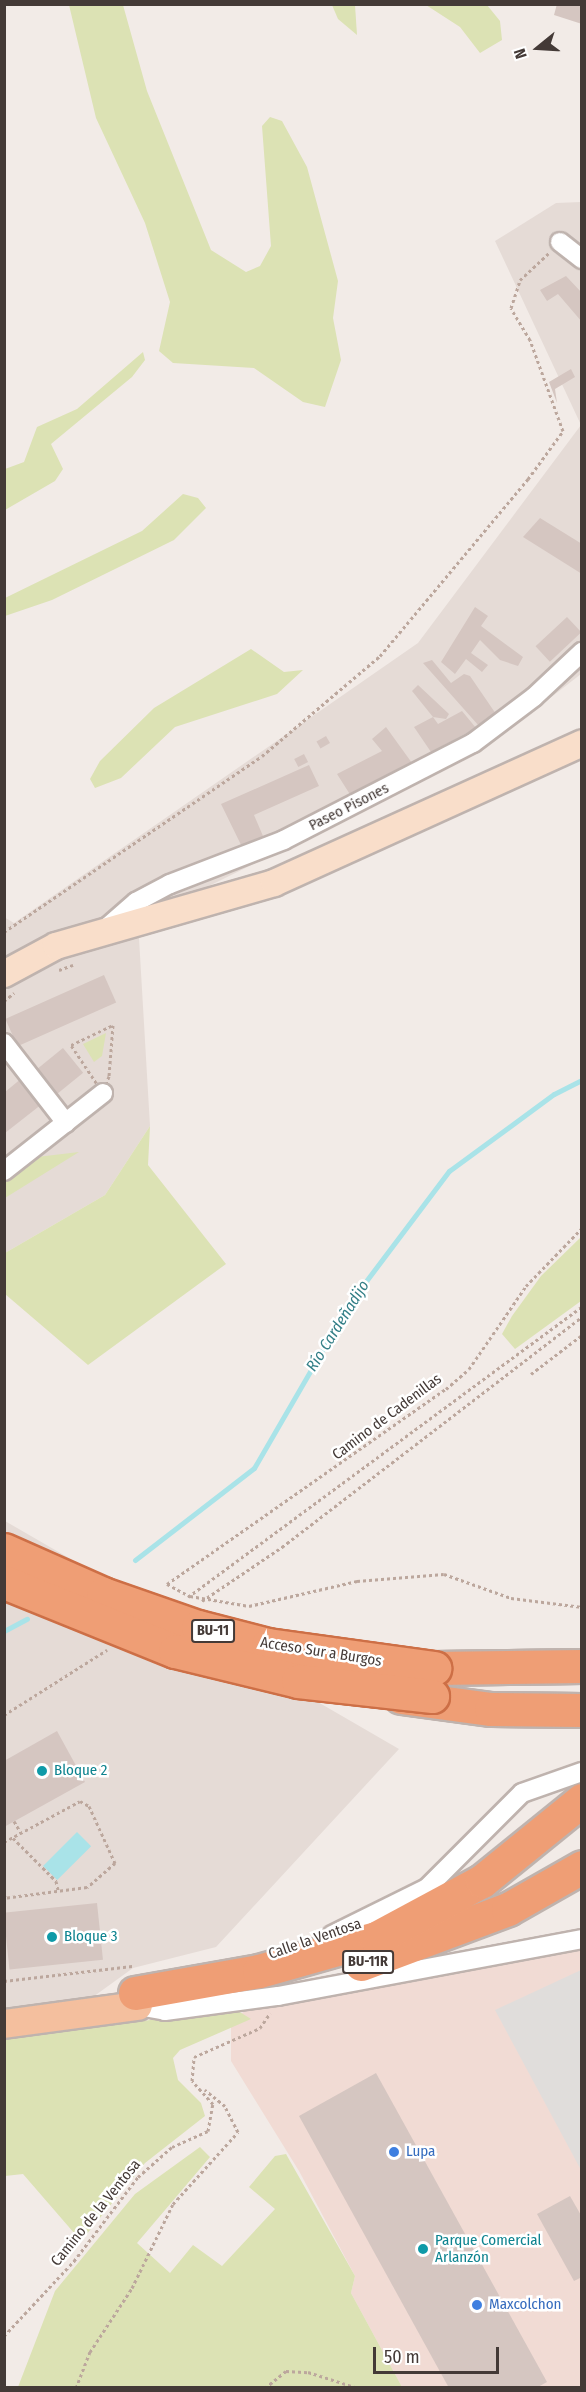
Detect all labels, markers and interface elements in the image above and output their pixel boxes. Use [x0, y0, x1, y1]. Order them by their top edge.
north arrow [508, 18, 568, 78]
text: N [510, 46, 531, 61]
street label: Paseo Pisones [306, 779, 392, 835]
water label: Río Cardeñadijo [302, 1277, 374, 1375]
street label: Camino de Cadenillas [329, 1370, 445, 1464]
road number: BU-11 [190, 1620, 236, 1642]
street label: Acceso Sur a Burgos [259, 1634, 383, 1670]
place label: Bloque 2 [54, 1762, 107, 1780]
marker: Bloque 2 [35, 1764, 49, 1778]
street label: Calle la Ventosa [266, 1915, 364, 1963]
place label: Bloque 3 [64, 1928, 118, 1946]
marker: Bloque 3 [45, 1930, 59, 1944]
road number: BU-11R [341, 1951, 395, 1973]
place label: Lupa [406, 2143, 435, 2161]
marker: Lupa [387, 2145, 401, 2159]
street label: Camino de la Ventosa [47, 2156, 145, 2270]
place label: Parque Comercial Arlanzón [435, 2231, 541, 2266]
marker: Parque Comercial Arlanzón [416, 2242, 430, 2256]
place label: Maxcolchon [489, 2296, 561, 2314]
marker: Maxcolchon [470, 2298, 484, 2312]
scale bar [376, 2335, 502, 2373]
text: 50 m [384, 2346, 420, 2368]

